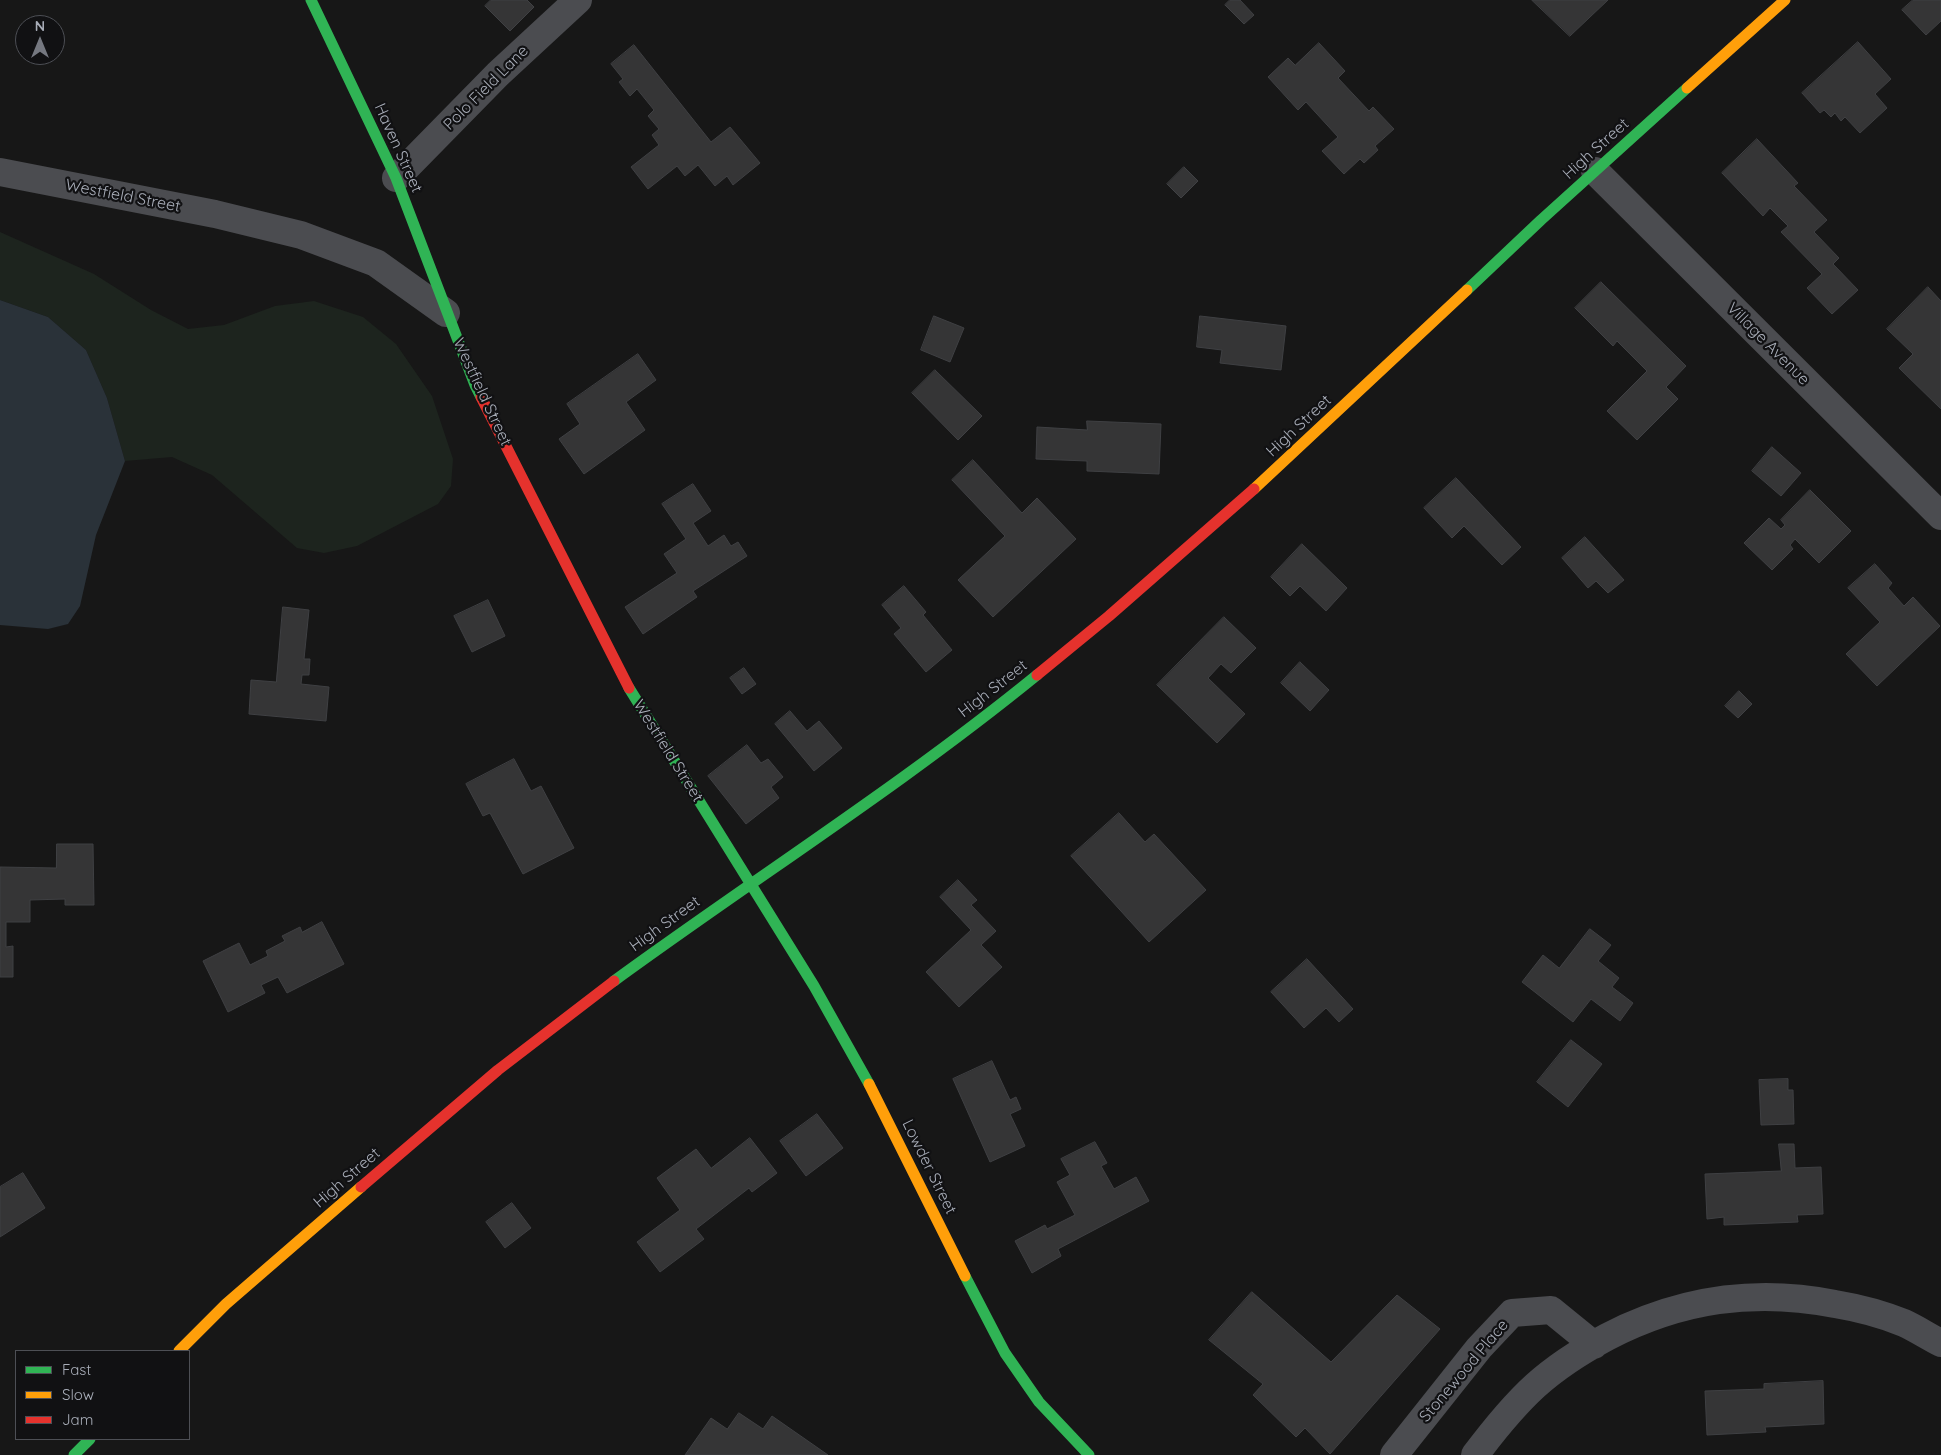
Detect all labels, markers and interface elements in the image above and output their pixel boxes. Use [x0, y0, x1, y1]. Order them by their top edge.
north arrow [15, 15, 65, 65]
text: N [35, 17, 45, 35]
street label: Polo Field Lane [440, 42, 532, 134]
street label: Haven Street [370, 100, 426, 196]
street label: High Street [1559, 114, 1633, 184]
street label: Westfield Street [64, 175, 182, 217]
street label: Village Avenue [1723, 299, 1813, 389]
street label: Westfield Street [449, 335, 515, 449]
street label: High Street [1262, 391, 1336, 461]
street label: High Street [955, 656, 1031, 722]
street label: Westfield Street [629, 696, 707, 806]
street label: High Street [626, 892, 704, 956]
street label: Lowder Street [898, 1116, 960, 1218]
street label: High Street [310, 1144, 384, 1212]
street label: Stonewood Place [1416, 1316, 1512, 1426]
legend [15, 1350, 190, 1440]
text: Fast [62, 1360, 91, 1379]
text: Slow [62, 1385, 94, 1404]
text: Jam [62, 1410, 93, 1429]

